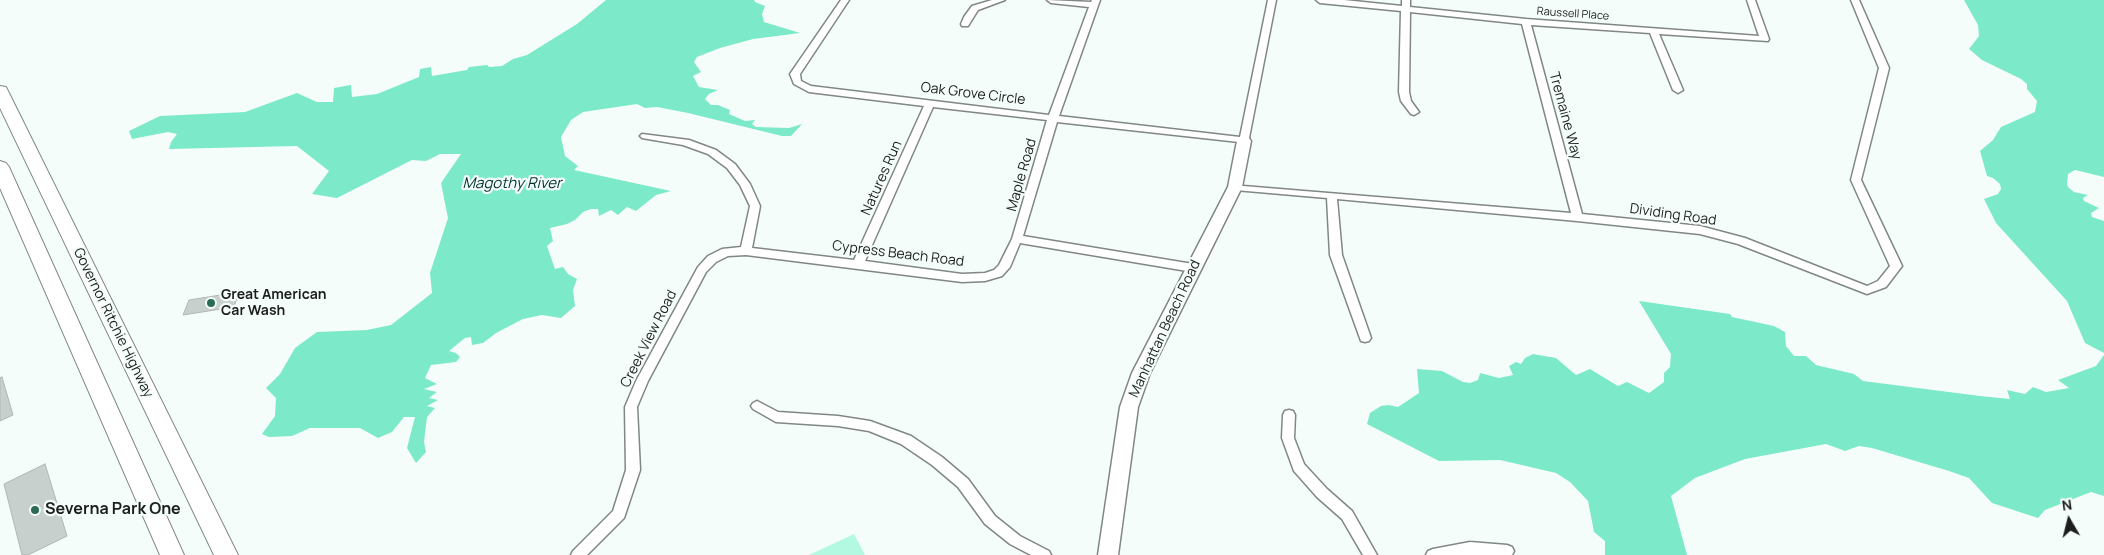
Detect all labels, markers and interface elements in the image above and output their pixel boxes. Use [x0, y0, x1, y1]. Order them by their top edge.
street label: Raussell Place [1536, 5, 1610, 23]
street label: Tremaine Way [1545, 70, 1585, 162]
street label: Oak Grove Circle [920, 79, 1026, 109]
street label: Maple Road [1004, 137, 1040, 213]
street label: Natures Run [858, 138, 906, 218]
water label: Magothy River [463, 175, 561, 193]
street label: Dividing Road [1629, 201, 1717, 229]
street label: Cypress Beach Road [831, 238, 965, 270]
street label: Governor Ritchie Highway [69, 245, 157, 401]
street label: Manhattan Beach Road [1126, 258, 1204, 400]
place label: Great American Car Wash [221, 287, 326, 320]
street label: Creek View Road [617, 287, 681, 391]
marker: Great American Car Wash [205, 297, 217, 309]
north arrow [2044, 495, 2094, 545]
text: N [2061, 495, 2073, 515]
place label: Severna Park One [45, 500, 181, 520]
marker: Severna Park One [29, 504, 41, 516]

